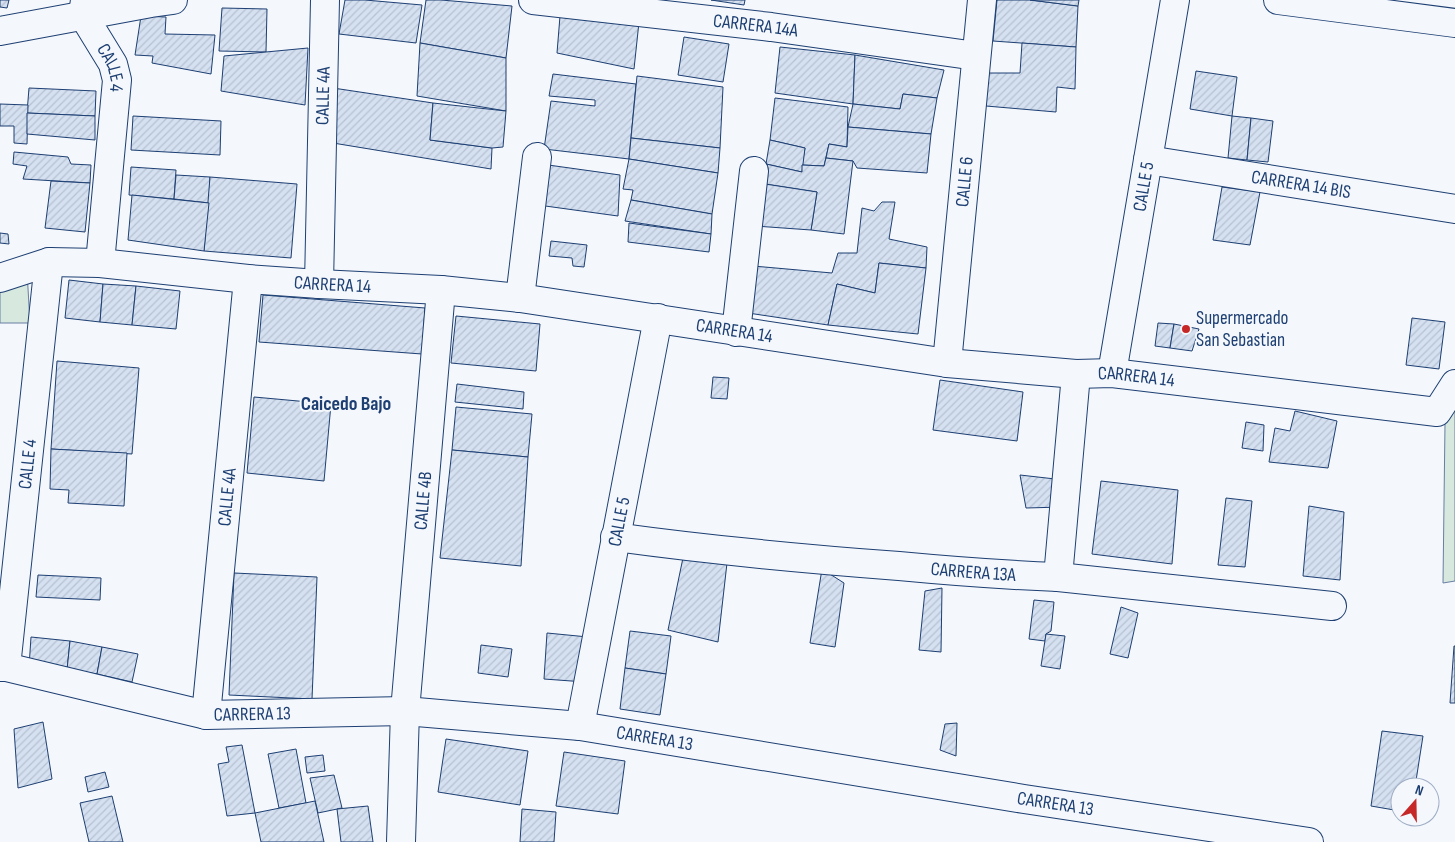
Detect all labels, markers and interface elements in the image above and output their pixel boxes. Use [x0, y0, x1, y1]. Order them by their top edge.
street label: CARRERA 14A [712, 9, 800, 42]
street label: CALLE 4 [92, 39, 128, 93]
street label: CALLE 4A [311, 66, 335, 125]
street label: CALLE 6 [951, 156, 978, 208]
street label: CALLE 5 [1128, 160, 1159, 213]
street label: CARRERA 14 BIS [1250, 165, 1353, 204]
street label: CARRERA 14 [293, 271, 372, 298]
place label: Supermercado San Sebastian [1196, 307, 1289, 352]
street label: CARRERA 14 [694, 313, 774, 348]
marker: Supermercado San Sebastian [1180, 323, 1192, 335]
street label: CARRERA 14 [1098, 361, 1176, 392]
district label: Caicedo Bajo [301, 392, 391, 416]
street label: CALLE 4 [13, 438, 42, 490]
street label: CALLE 4A [213, 466, 241, 527]
street label: CALLE 4B [409, 471, 437, 531]
street label: CALLE 5 [603, 495, 635, 548]
street label: CARRERA 13A [930, 557, 1017, 587]
street label: CARRERA 13 [213, 702, 291, 726]
street label: CARRERA 13 [615, 721, 695, 756]
north arrow [1390, 777, 1440, 827]
text: N [1413, 781, 1426, 800]
street label: CARRERA 13 [1015, 787, 1095, 821]

